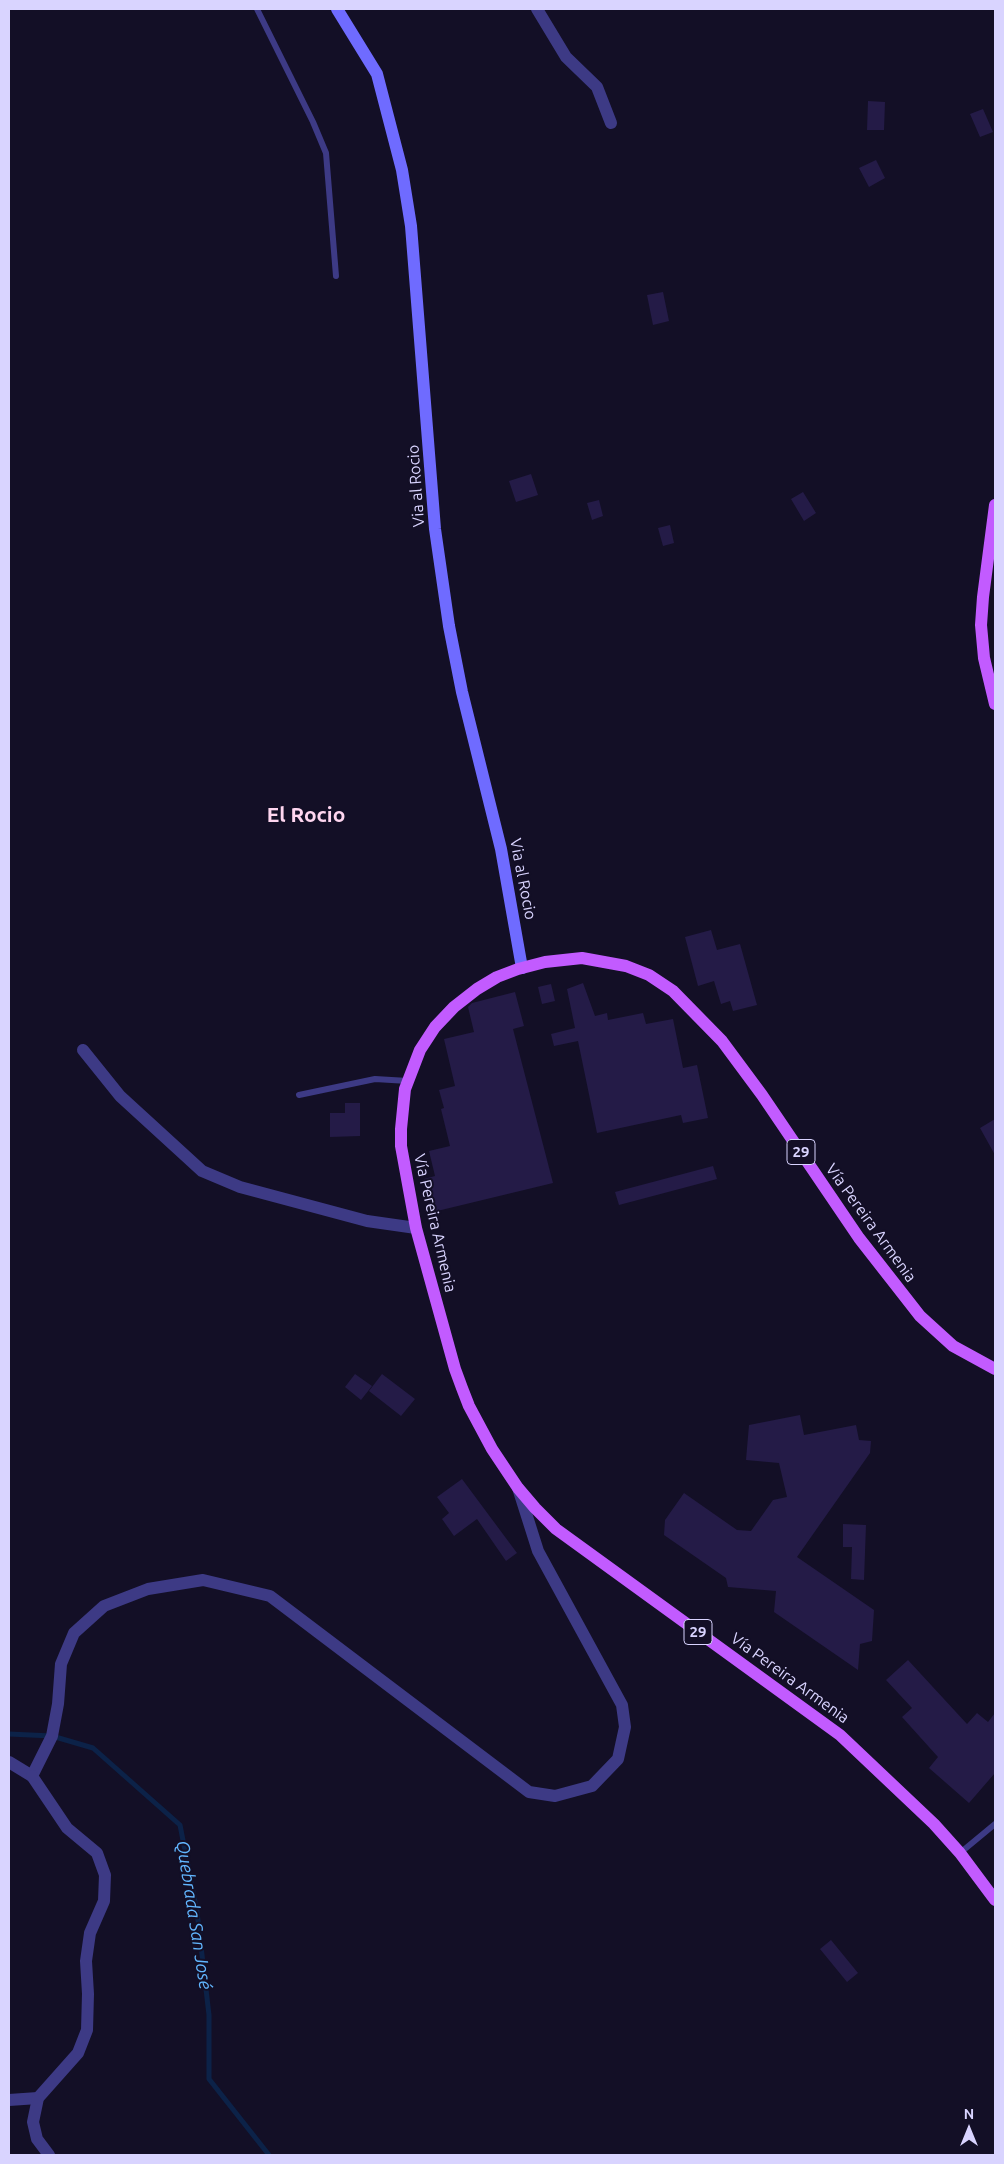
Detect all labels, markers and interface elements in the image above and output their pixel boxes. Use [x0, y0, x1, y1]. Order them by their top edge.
street label: Via al Rocio [404, 444, 428, 528]
district label: El Rocio [267, 802, 345, 828]
street label: Via al Rocio [506, 837, 540, 921]
road number: 29 [787, 1140, 815, 1164]
street label: Vía Pereira Armenia [410, 1152, 460, 1294]
street label: Vía Pereira Armenia [822, 1160, 920, 1286]
road number: 29 [684, 1620, 712, 1644]
street label: Vía Pereira Armenia [727, 1629, 853, 1727]
water label: Quebrada San José [172, 1839, 216, 1991]
north arrow [944, 2104, 994, 2154]
text: N [964, 2106, 974, 2122]

